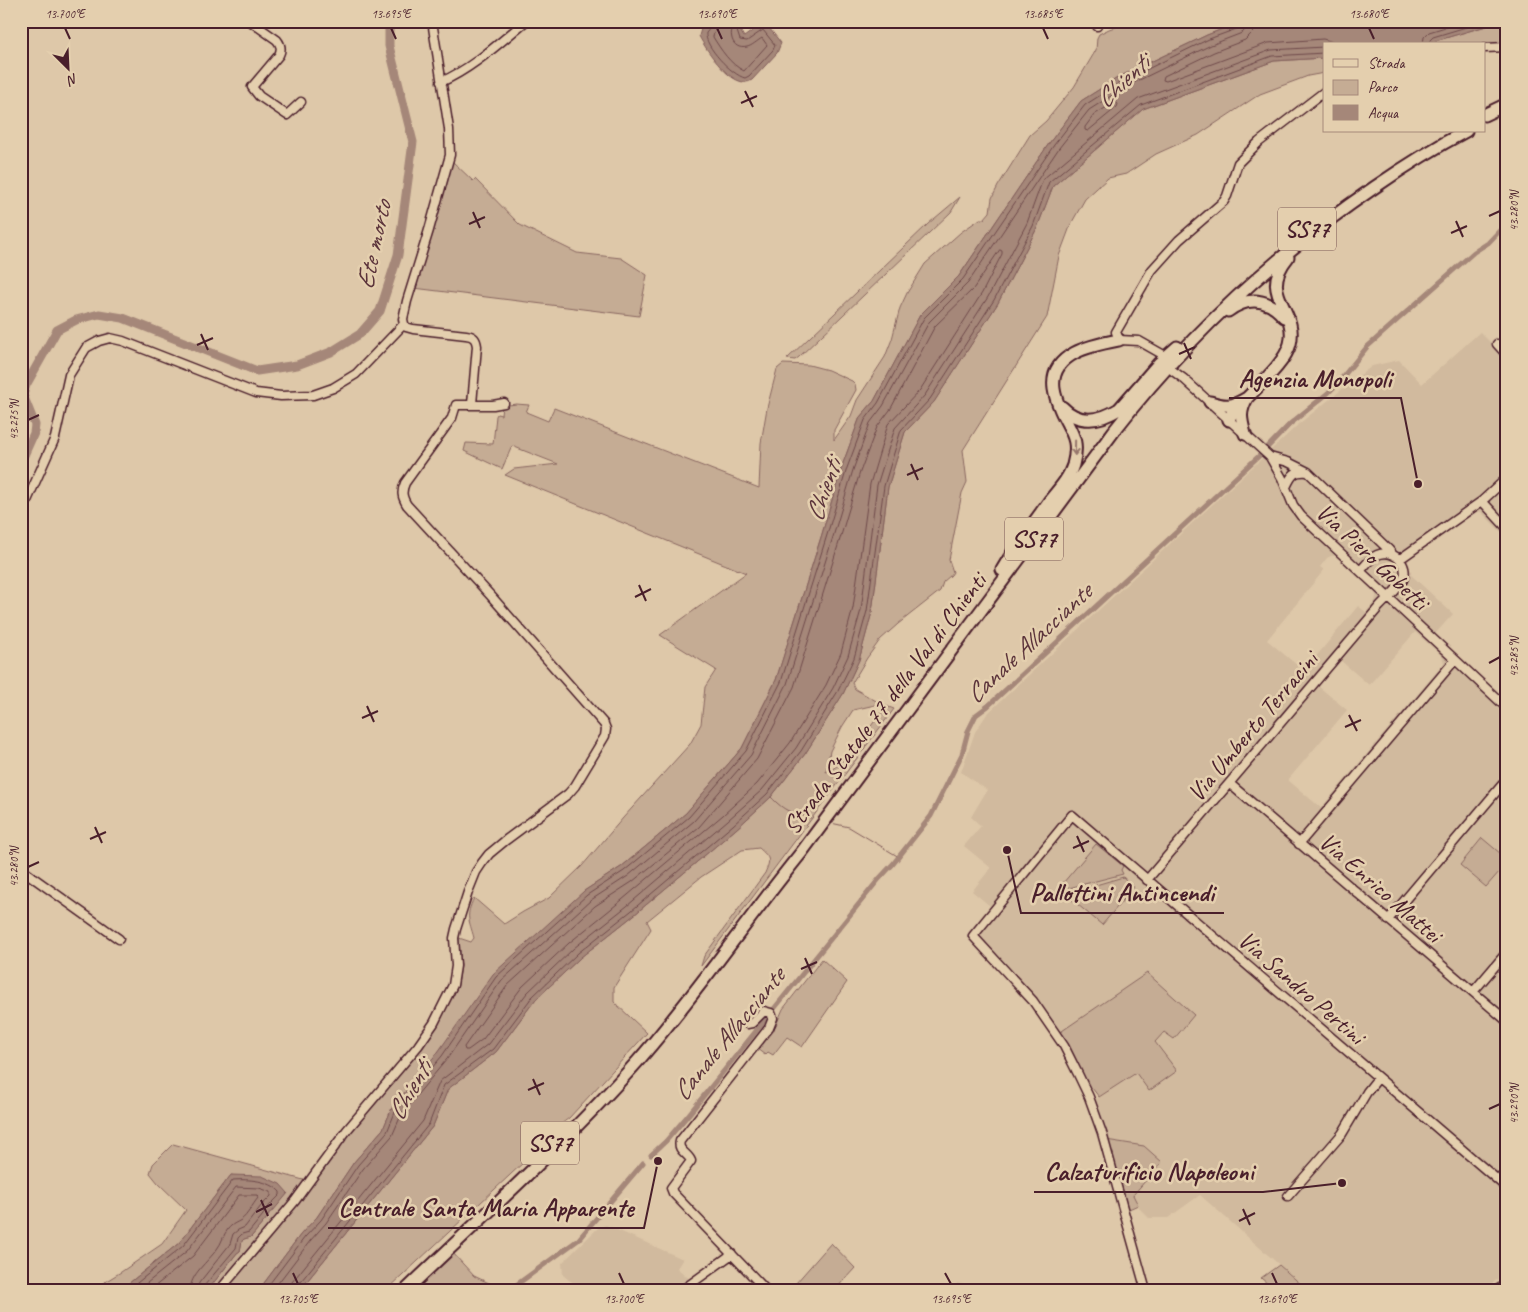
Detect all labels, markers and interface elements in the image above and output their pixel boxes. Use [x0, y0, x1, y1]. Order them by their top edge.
text: 13.700°E [45, 6, 86, 22]
text: 13.695°E [371, 6, 412, 22]
text: 13.690°E [697, 6, 738, 22]
text: 13.685°E [1023, 6, 1064, 22]
text: 13.680°E [1349, 6, 1390, 22]
north arrow [42, 42, 92, 92]
legend [1323, 42, 1486, 132]
water label: Chienti [1088, 44, 1161, 115]
text: Strada [1368, 54, 1405, 73]
text: N [64, 70, 81, 90]
text: Parco [1368, 78, 1399, 97]
text: Acqua [1368, 104, 1399, 123]
text: 43.280°N [1506, 189, 1522, 231]
water label: Ete morto [348, 194, 400, 292]
road number: SS77 [1278, 208, 1336, 250]
callout: Agenzia Monopoli [1229, 357, 1401, 398]
text: Agenzia Monopoli [1239, 362, 1395, 395]
text: 43.275°N [6, 398, 22, 440]
one-way arrow [1070, 440, 1079, 456]
water label: Chienti [798, 449, 851, 525]
street label: Via Piero Gobetti [1309, 496, 1438, 619]
road number: SS77 [1005, 518, 1063, 560]
street label: Strada Statale 77 della Val di Chienti [776, 564, 996, 841]
water label: Canale Allacciante [958, 573, 1102, 710]
text: 43.285°N [1506, 635, 1522, 677]
street label: Via Umberto Terracini [1180, 642, 1327, 808]
street label: Via Enrico Mattei [1312, 826, 1451, 952]
text: 43.280°N [6, 845, 22, 887]
callout: Pallottini Antincendi [1021, 872, 1224, 913]
text: Pallottini Antincendi [1030, 876, 1218, 909]
street label: Via Sandro Pertini [1231, 924, 1374, 1054]
water label: Canale Allacciante [665, 958, 795, 1107]
water label: Chienti [379, 1049, 442, 1126]
text: 43.290°N [1506, 1082, 1522, 1124]
road number: SS77 [521, 1122, 579, 1164]
callout: Calzaturificio Napoleoni [1034, 1151, 1263, 1192]
text: Calzaturificio Napoleoni [1044, 1155, 1256, 1188]
callout: Centrale Santa Maria Apparente [328, 1187, 644, 1228]
text: Centrale Santa Maria Apparente [338, 1191, 636, 1224]
text: 13.705°E [278, 1291, 319, 1307]
text: 13.700°E [604, 1291, 645, 1307]
text: 13.695°E [931, 1291, 972, 1307]
text: 13.690°E [1257, 1291, 1298, 1307]

